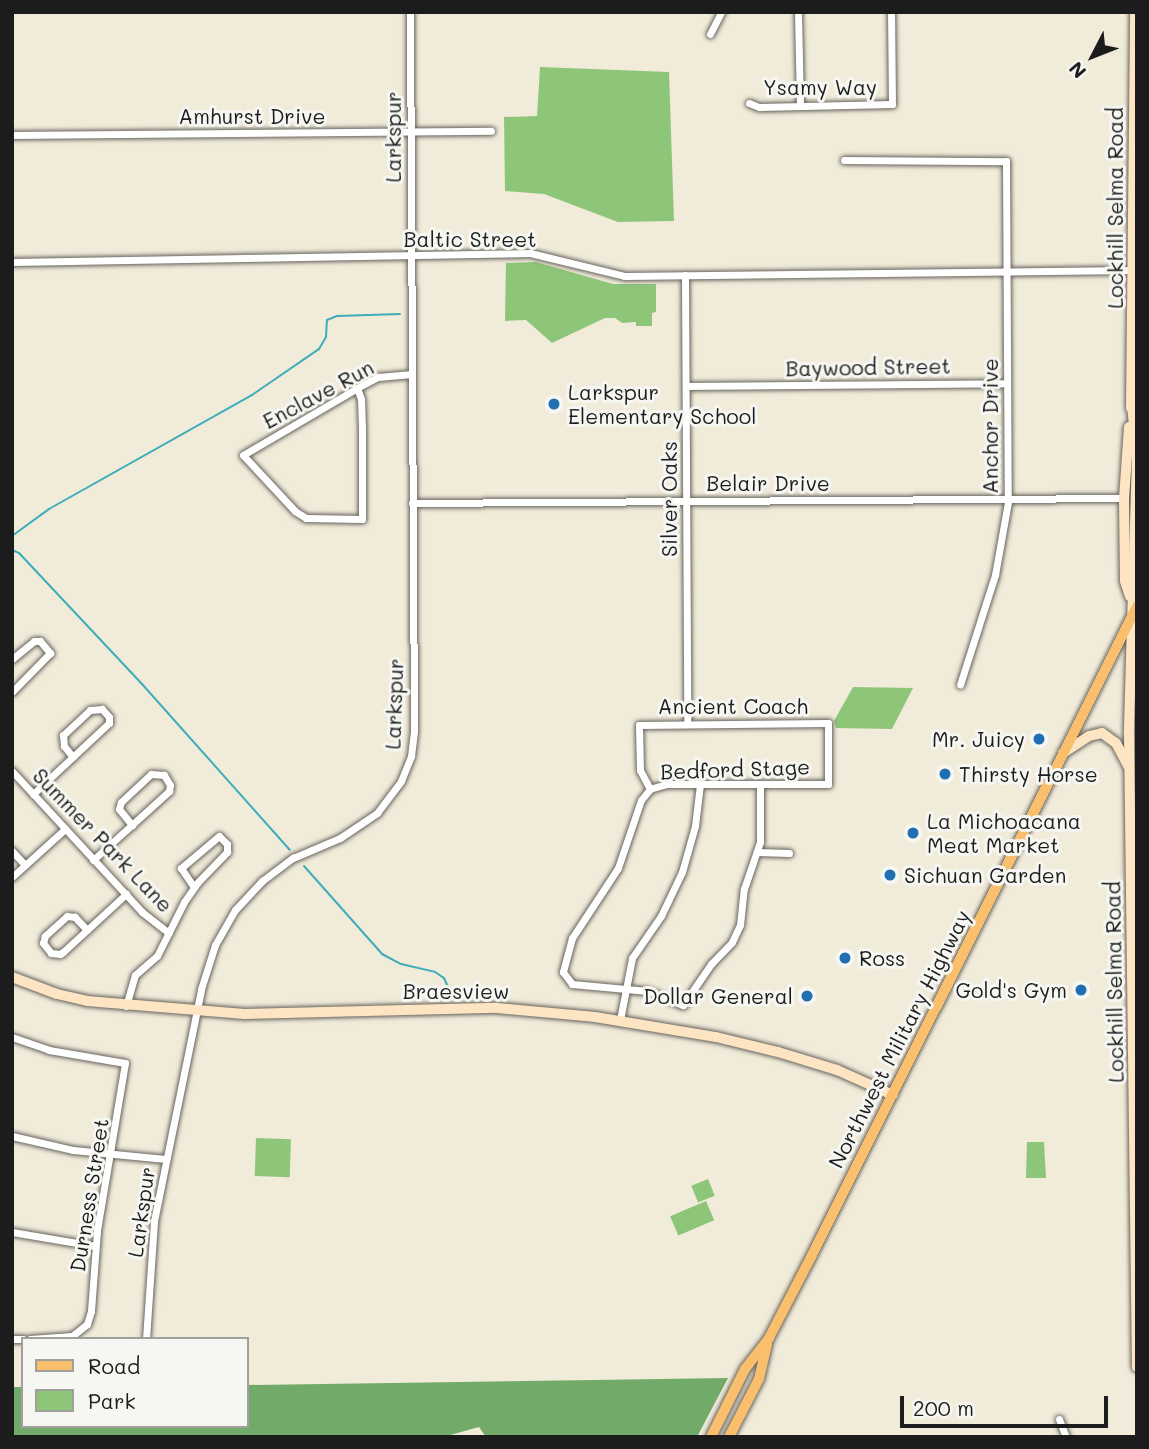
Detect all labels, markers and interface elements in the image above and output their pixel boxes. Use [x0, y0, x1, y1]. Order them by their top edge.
north arrow [1058, 21, 1128, 91]
text: N [1063, 57, 1091, 84]
street label: Ysamy Way [763, 74, 877, 100]
street label: Larkspur [380, 91, 406, 183]
street label: Amhurst Drive [179, 103, 325, 129]
street label: Lockhill Selma Road [1102, 107, 1128, 309]
street label: Baltic Street [404, 226, 536, 252]
street label: Baywood Street [785, 353, 951, 381]
street label: Enclave Run [258, 354, 378, 434]
street label: Anchor Drive [977, 358, 1003, 494]
place label: Larkspur Elementary School [568, 379, 756, 429]
marker: Larkspur Elementary School [546, 396, 562, 412]
street label: Silver Oaks [656, 441, 682, 557]
street label: Belair Drive [706, 470, 830, 496]
street label: Larkspur [380, 658, 408, 750]
street label: Ancient Coach [658, 693, 808, 719]
place label: Mr. Juicy [932, 726, 1025, 752]
marker: Mr. Juicy [1031, 731, 1047, 747]
street label: Bedford Stage [660, 754, 810, 784]
place label: Thirsty Horse [959, 761, 1098, 787]
street label: Summer Park Lane [28, 763, 178, 917]
marker: Thirsty Horse [937, 766, 953, 782]
place label: La Michoacana Meat Market [927, 808, 1081, 858]
marker: La Michoacana Meat Market [905, 825, 921, 841]
place label: Sichuan Garden [904, 862, 1066, 888]
marker: Sichuan Garden [882, 867, 898, 883]
street label: Lockhill Selma Road [1100, 881, 1128, 1083]
street label: Northwest Military Highway [823, 906, 975, 1172]
place label: Ross [859, 945, 905, 971]
marker: Ross [837, 950, 853, 966]
place label: Gold's Gym [956, 977, 1067, 1003]
street label: Braesview [403, 978, 509, 1004]
marker: Gold's Gym [1073, 982, 1089, 998]
place label: Dollar General [643, 983, 793, 1009]
marker: Dollar General [799, 988, 815, 1004]
street label: Durness Street [64, 1116, 114, 1274]
street label: Larkspur [122, 1165, 160, 1259]
legend [21, 1337, 248, 1428]
text: Road [88, 1352, 140, 1379]
scale bar [904, 1382, 1112, 1426]
text: Park [88, 1387, 136, 1414]
text: 200 m [913, 1394, 974, 1421]

